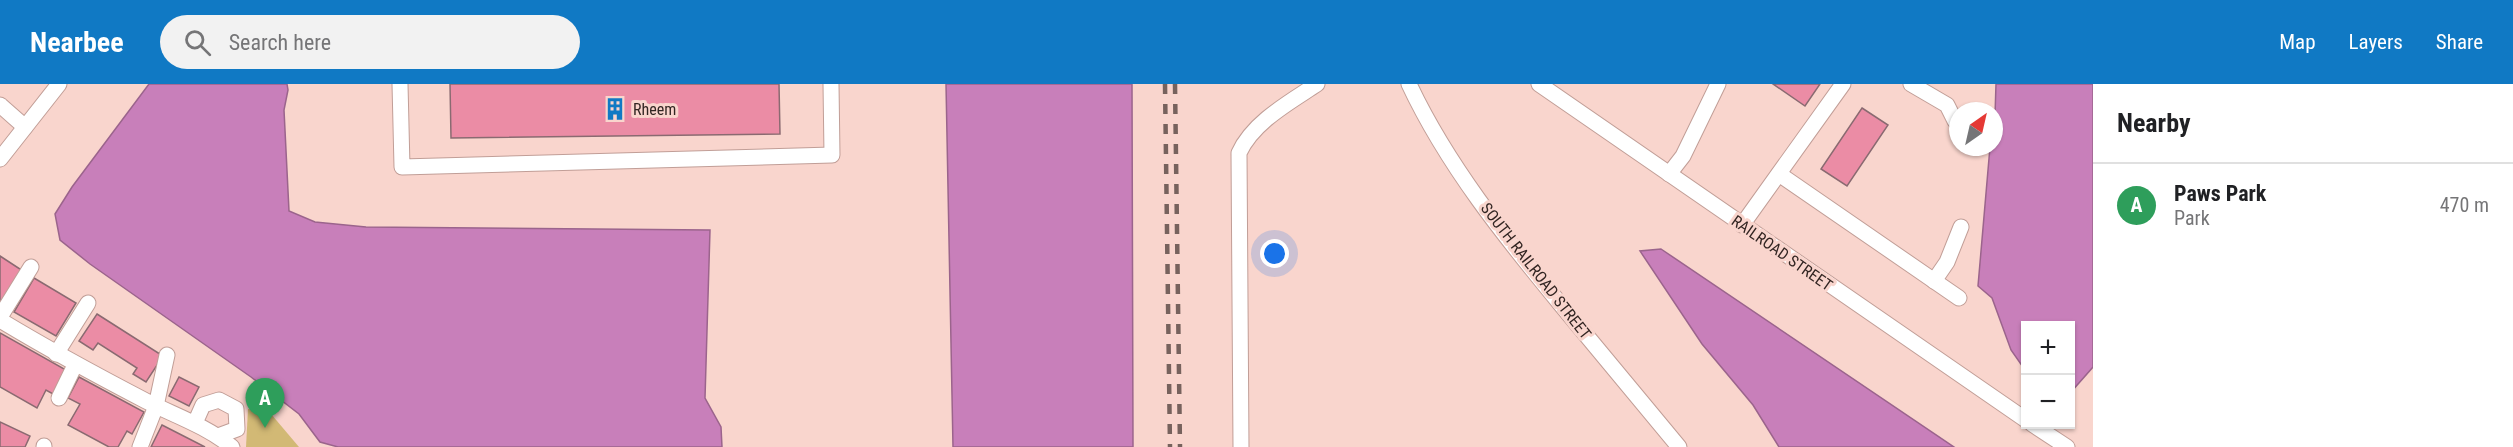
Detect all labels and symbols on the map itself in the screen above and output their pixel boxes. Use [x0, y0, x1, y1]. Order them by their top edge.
building icon: Rheem [602, 96, 628, 122]
place label: Rheem [633, 100, 676, 119]
north arrow [1949, 102, 2003, 156]
street label: SOUTH RAILROAD STREET [1477, 199, 1595, 343]
street label: RAILROAD STREET [1728, 211, 1836, 295]
your location [1260, 239, 1289, 268]
pin: A [246, 378, 284, 428]

